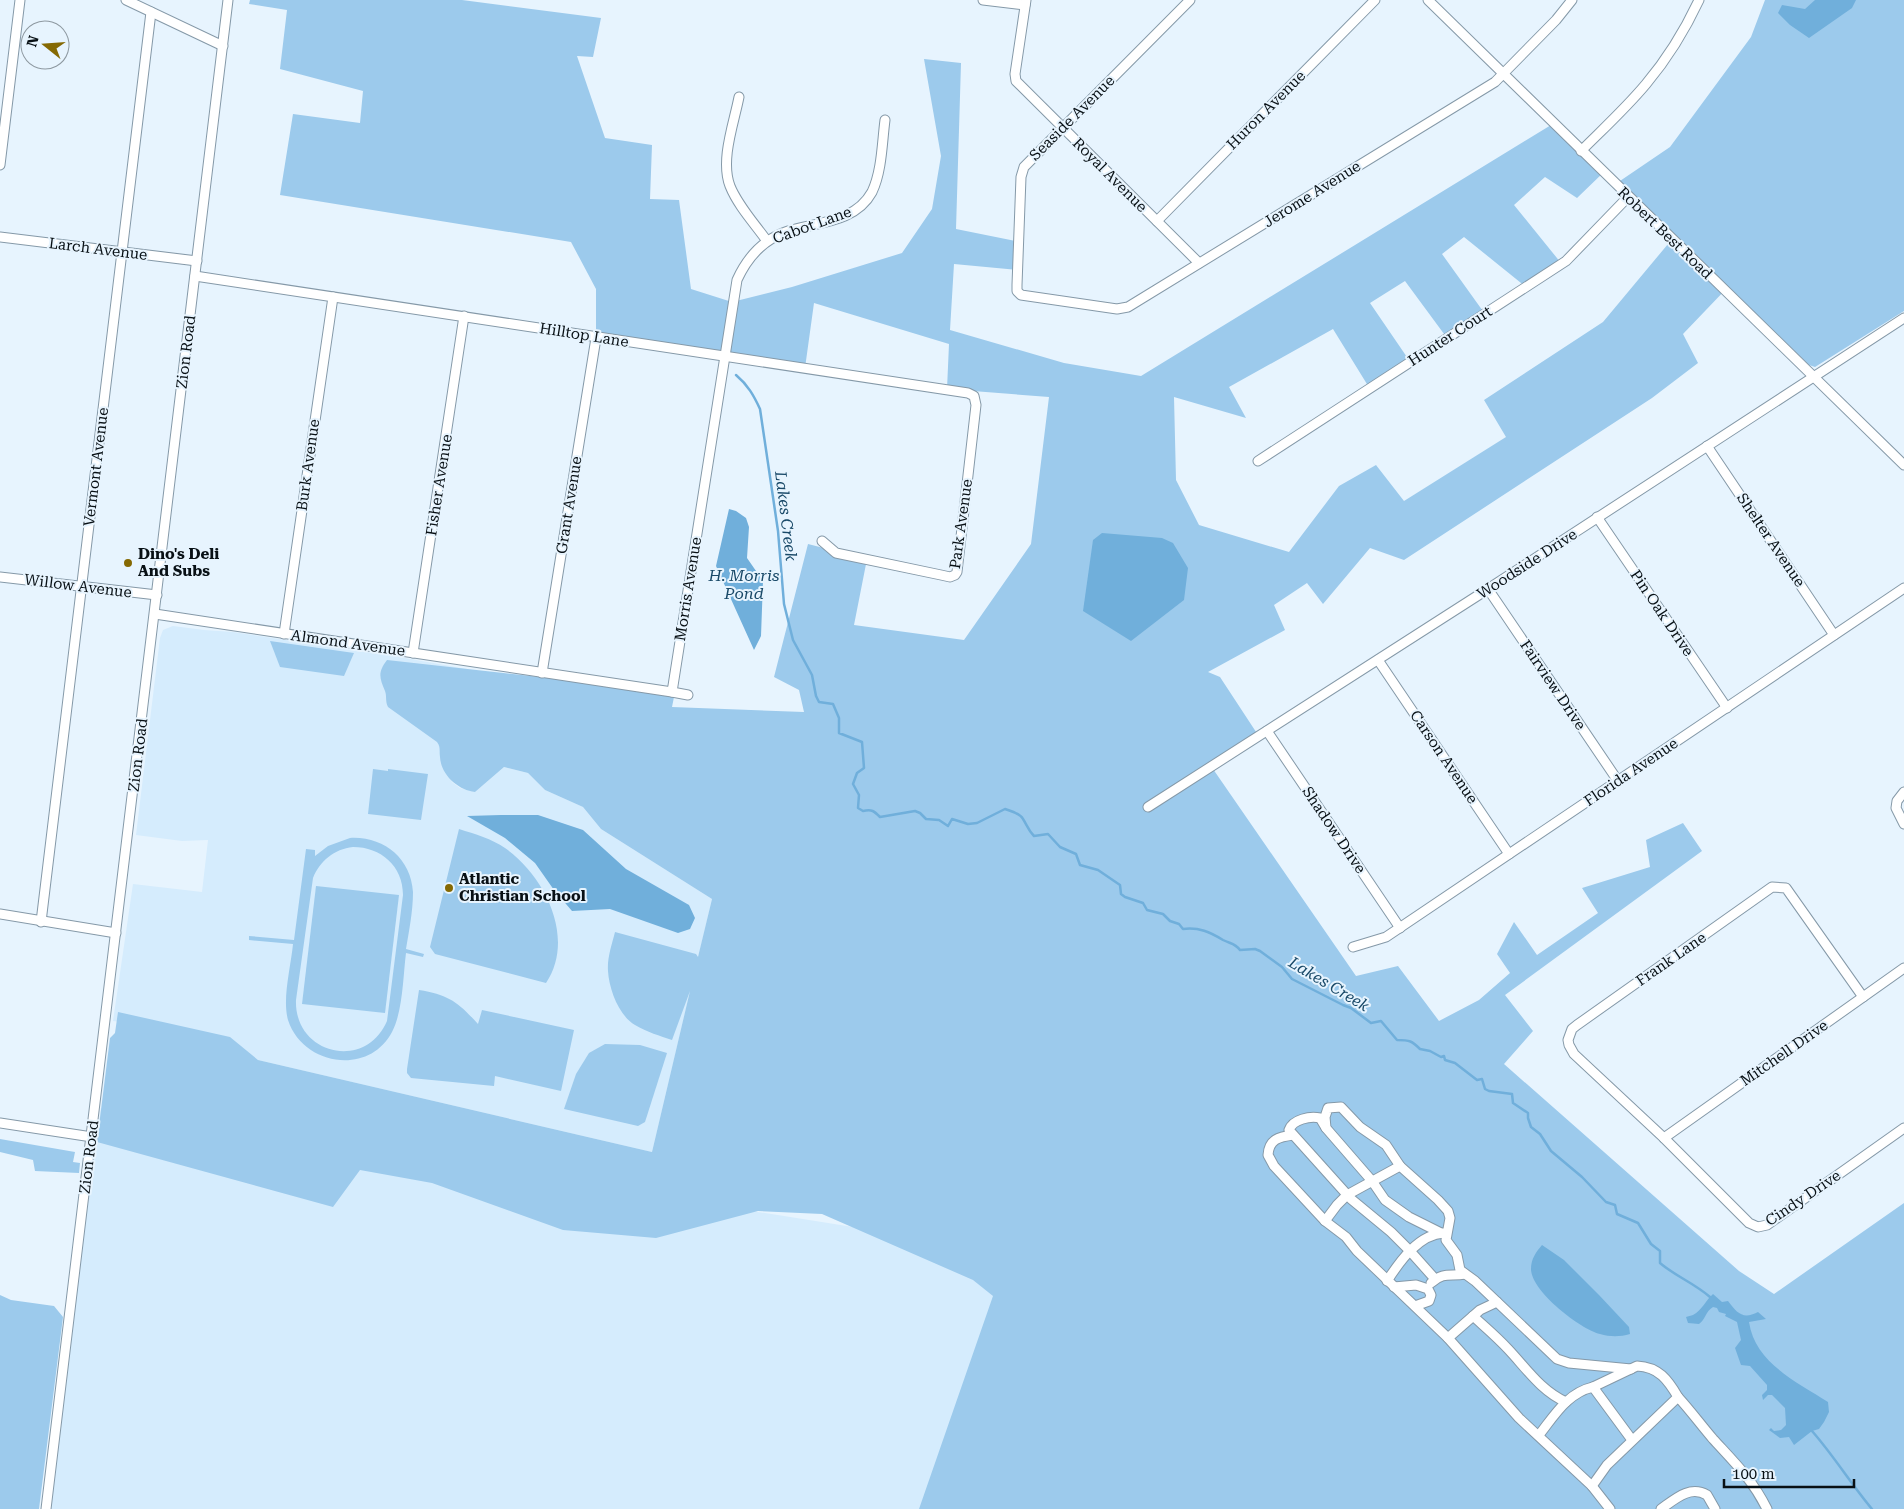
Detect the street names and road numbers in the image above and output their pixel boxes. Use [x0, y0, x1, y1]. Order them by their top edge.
street label: Huron Avenue [1223, 67, 1309, 153]
street label: Seaside Avenue [1026, 72, 1118, 164]
street label: Royal Avenue [1069, 134, 1151, 216]
street label: Jerome Avenue [1260, 157, 1364, 231]
street label: Robert Best Road [1614, 183, 1716, 283]
street label: Cabot Lane [770, 202, 854, 248]
street label: Larch Avenue [48, 234, 148, 264]
street label: Hunter Court [1405, 302, 1496, 370]
street label: Zion Road [173, 314, 199, 390]
street label: Hilltop Lane [538, 319, 630, 351]
street label: Vermont Avenue [80, 406, 112, 528]
street label: Burk Avenue [293, 418, 323, 512]
street label: Fisher Avenue [422, 433, 456, 537]
street label: Grant Avenue [552, 455, 586, 555]
street label: Park Avenue [946, 478, 976, 570]
street label: Shelter Avenue [1733, 490, 1809, 590]
street label: Woodside Drive [1474, 525, 1580, 603]
street label: Morris Avenue [671, 536, 705, 642]
street label: Pin Oak Drive [1626, 566, 1698, 660]
street label: Willow Avenue [23, 570, 133, 602]
street label: Almond Avenue [290, 626, 406, 660]
street label: Fairview Drive [1516, 637, 1590, 733]
street label: Carson Avenue [1406, 707, 1482, 807]
street label: Zion Road [125, 717, 151, 793]
street label: Florida Avenue [1581, 734, 1681, 810]
street label: Shadow Drive [1298, 783, 1370, 877]
street label: Frank Lane [1633, 928, 1709, 990]
street label: Mitchell Drive [1737, 1016, 1831, 1090]
street label: Zion Road [76, 1119, 102, 1195]
street label: Cindy Drive [1762, 1166, 1844, 1230]

